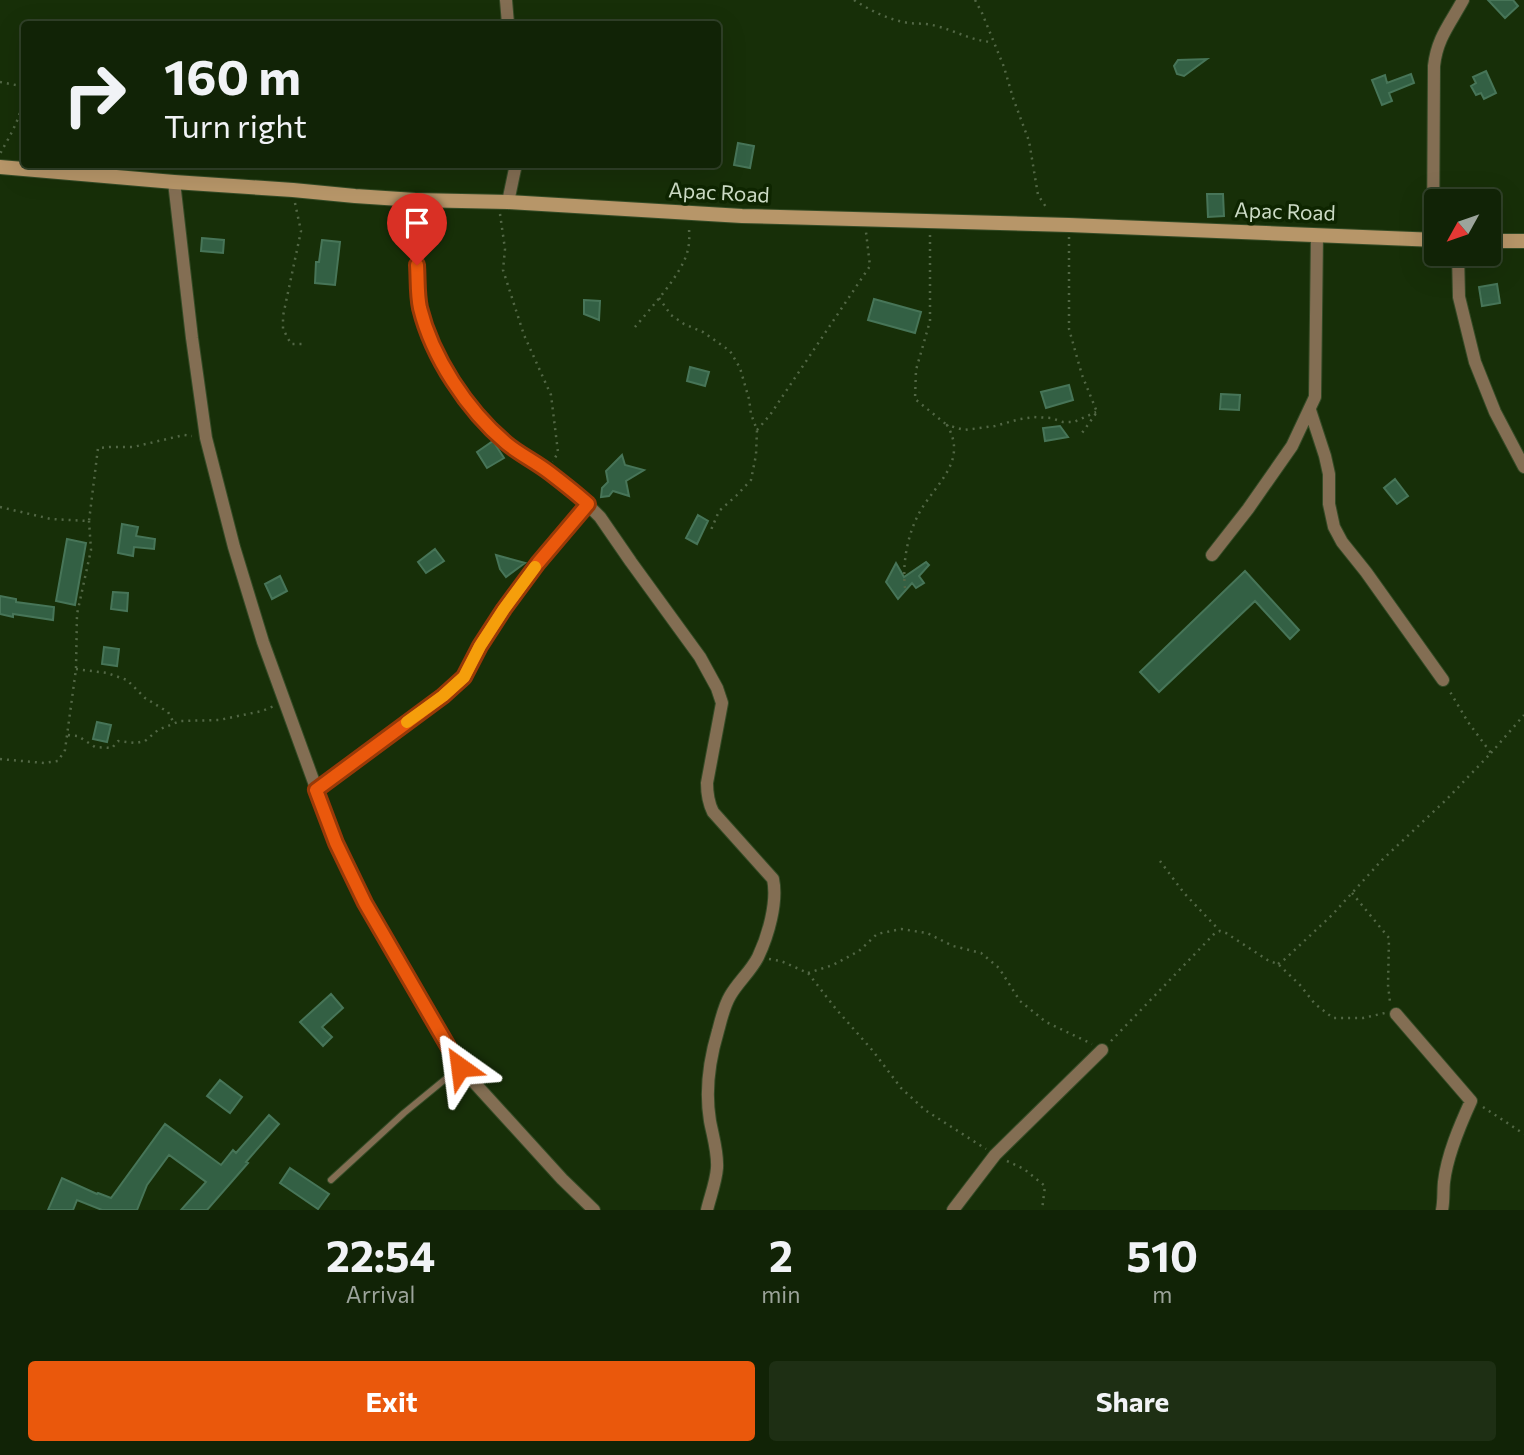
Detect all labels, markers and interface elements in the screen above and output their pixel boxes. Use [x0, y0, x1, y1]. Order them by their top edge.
text: 160 m [164, 45, 301, 105]
icon: right [49, 49, 140, 140]
text: Turn right [164, 105, 307, 145]
street label: Apac Road [668, 176, 770, 207]
north arrow [1424, 189, 1502, 266]
map controls [1424, 189, 1501, 266]
pin [387, 193, 447, 265]
street label: Apac Road [1234, 196, 1336, 225]
icon: arrive [398, 204, 436, 242]
position arrow [423, 1030, 497, 1104]
text: 22:54 [326, 1229, 435, 1281]
text: 2 [769, 1229, 793, 1281]
text: 510 [1127, 1229, 1198, 1281]
text: Arrival [346, 1280, 415, 1308]
text: min [761, 1280, 800, 1308]
text: m [1152, 1280, 1172, 1308]
button: Exit [28, 1361, 755, 1441]
button: Share [769, 1361, 1496, 1441]

